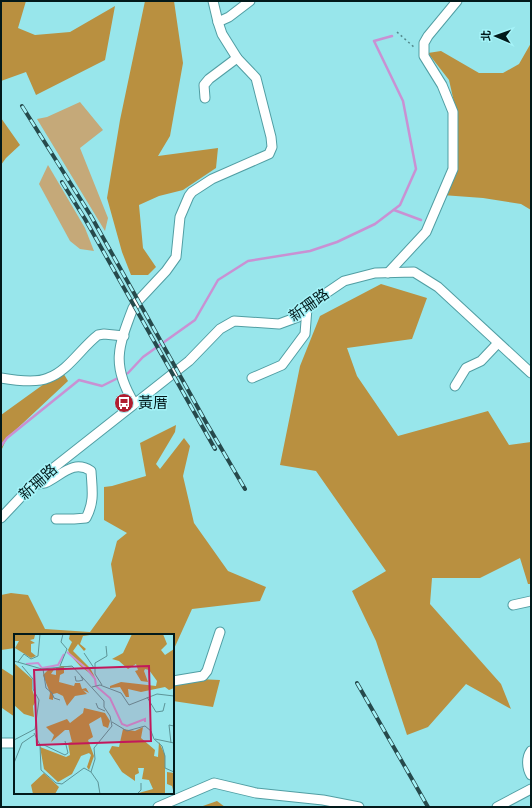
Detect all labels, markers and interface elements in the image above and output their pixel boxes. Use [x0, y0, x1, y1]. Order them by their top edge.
north arrow [476, 16, 516, 56]
text: 北 [479, 30, 493, 41]
street label: 新珊路 [285, 284, 333, 325]
bus stop icon: 黃厝 [113, 392, 135, 414]
place label: 黃厝 [138, 393, 168, 412]
street label: 新珊路 [15, 460, 61, 504]
inset map [14, 634, 174, 794]

